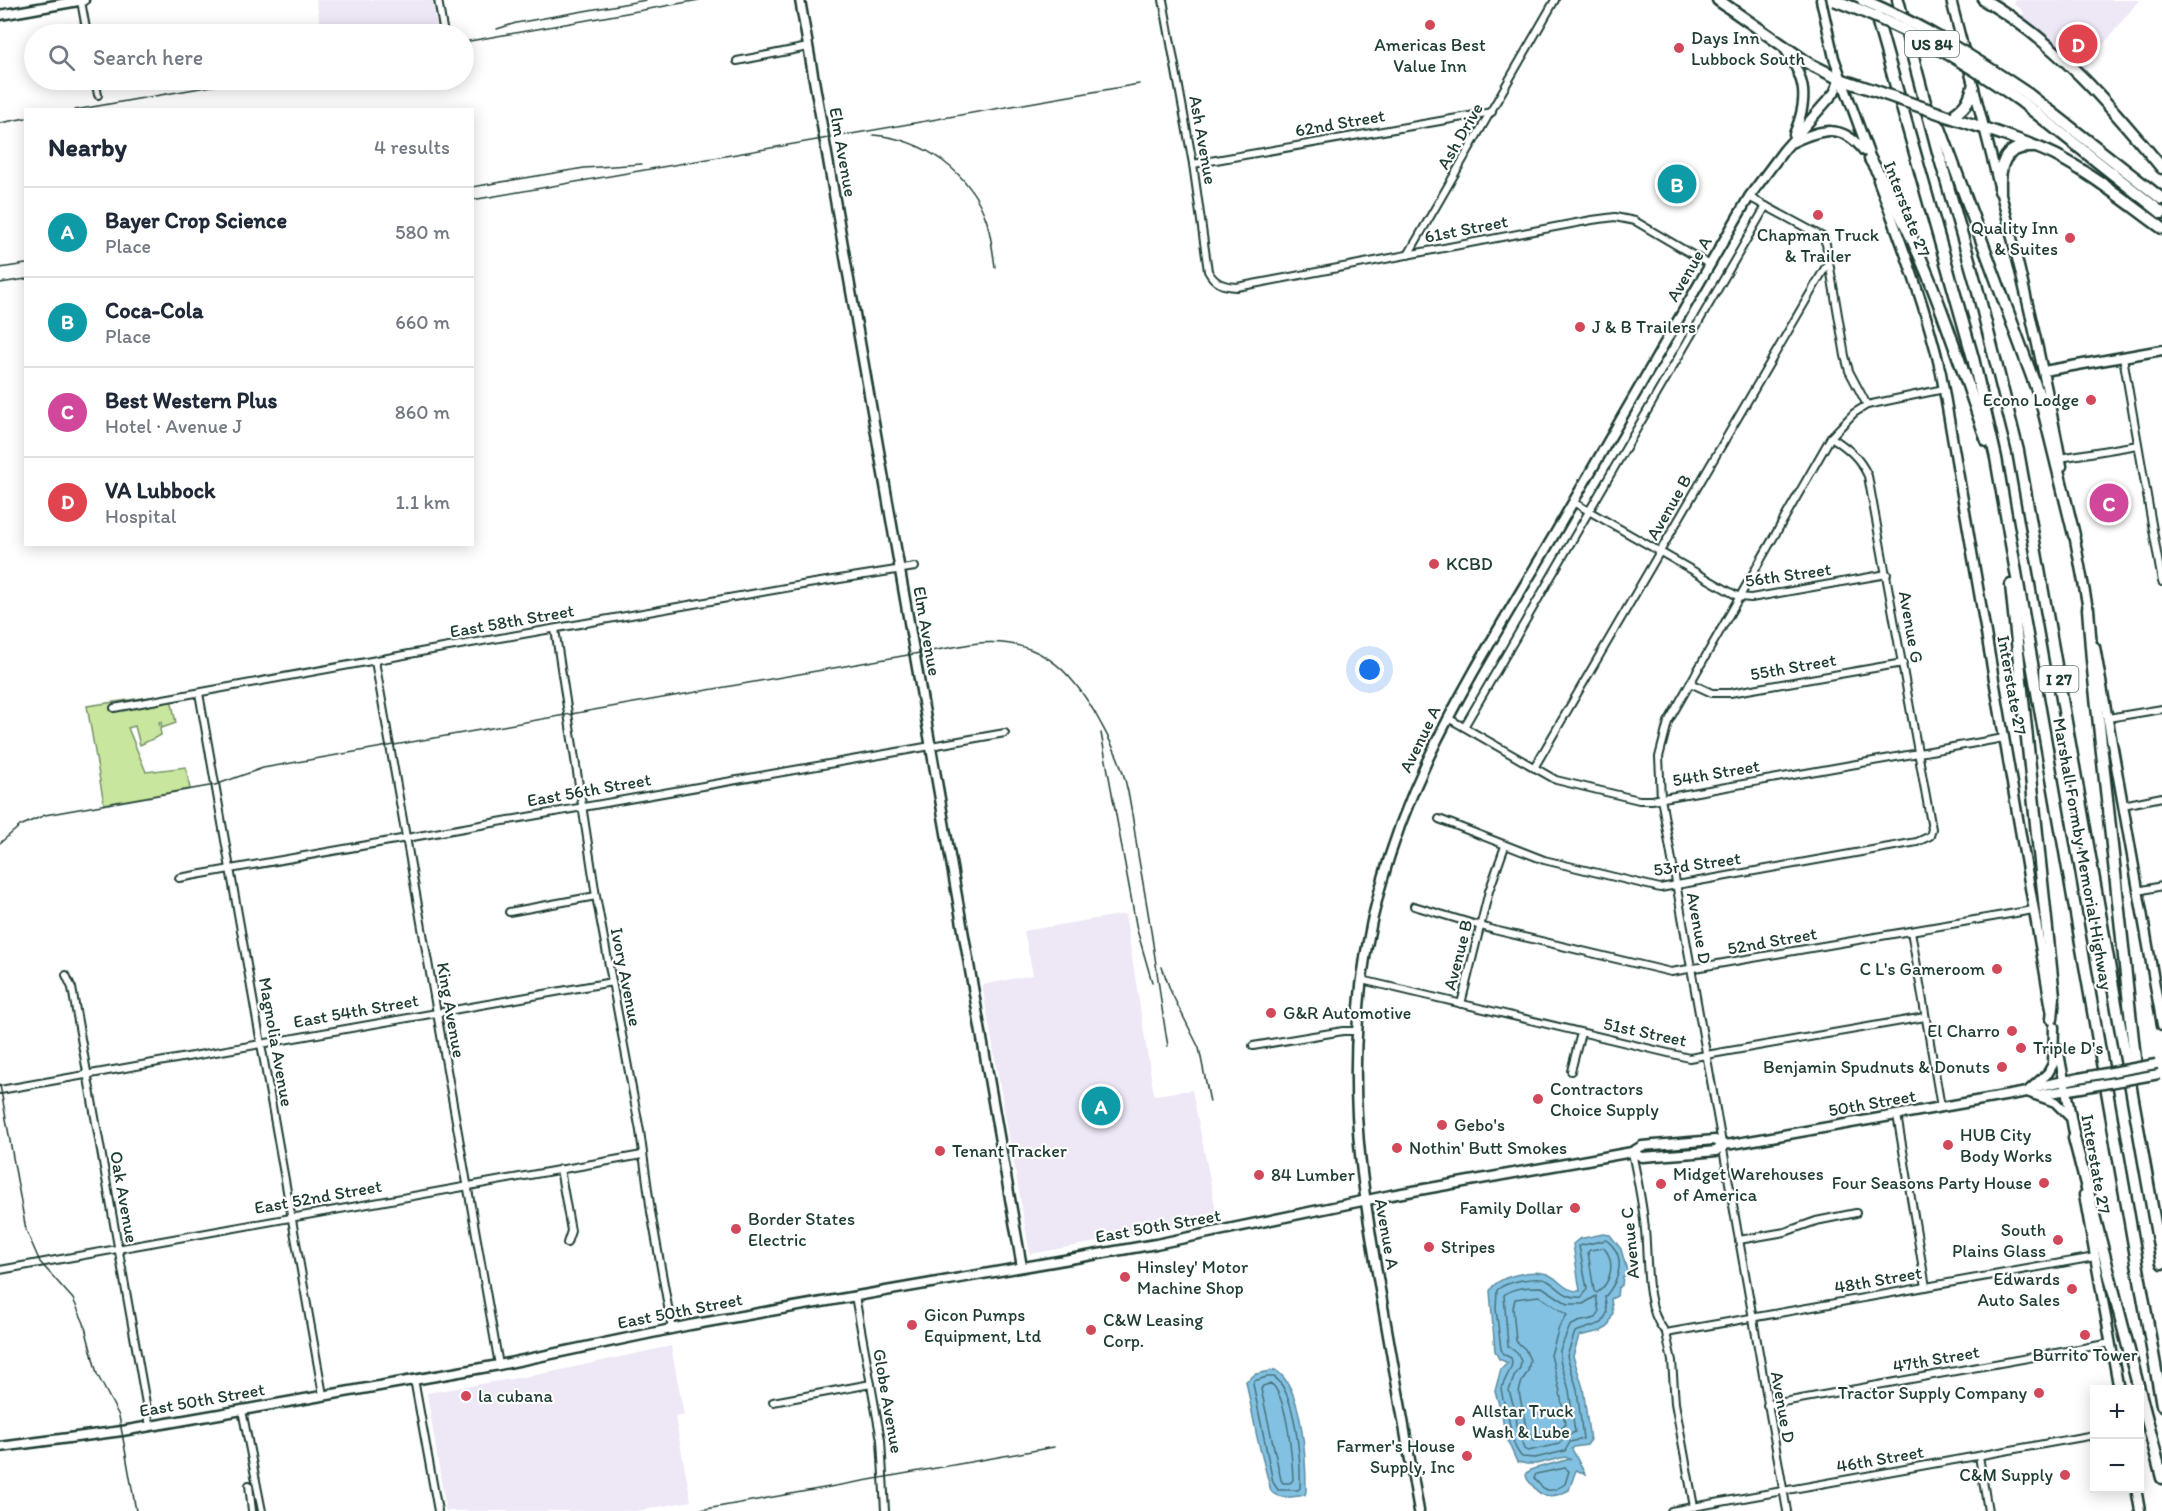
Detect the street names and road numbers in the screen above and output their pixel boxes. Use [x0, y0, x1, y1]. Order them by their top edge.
road number: US 84 [1905, 31, 1959, 57]
street label: Ash Avenue [1184, 94, 1222, 186]
street label: Ash Drive [1432, 99, 1488, 173]
street label: 62nd Street [1293, 104, 1387, 142]
street label: Elm Avenue [824, 105, 862, 199]
street label: Interstate 27 [1879, 158, 1935, 260]
street label: 61st Street [1422, 210, 1510, 248]
street label: Avenue A [1662, 232, 1717, 306]
street label: Avenue B [1641, 470, 1697, 544]
street label: 56th Street [1743, 558, 1833, 592]
street label: Elm Avenue [908, 584, 946, 678]
street label: Avenue G [1894, 589, 1928, 665]
street label: East 58th Street [448, 599, 576, 643]
street label: Interstate 27 [1992, 633, 2032, 737]
street label: 55th Street [1748, 649, 1838, 685]
road number: I 27 [2040, 666, 2078, 692]
street label: Avenue A [1394, 701, 1446, 776]
street label: Marshall Formby Memorial Highway [2048, 716, 2118, 993]
street label: 54th Street [1671, 754, 1762, 791]
street label: East 56th Street [525, 768, 653, 812]
street label: 53rd Street [1652, 847, 1742, 881]
street label: Avenue D [1682, 891, 1716, 966]
street label: Avenue B [1439, 917, 1477, 993]
street label: 52nd Street [1725, 922, 1819, 960]
street label: Ivory Avenue [606, 926, 646, 1028]
street label: King Avenue [432, 960, 470, 1060]
street label: Magnolia Avenue [254, 976, 298, 1108]
street label: East 54th Street [292, 989, 421, 1033]
street label: 51st Street [1601, 1012, 1689, 1052]
street label: 50th Street [1827, 1084, 1918, 1122]
street label: Interstate 27 [2076, 1112, 2116, 1216]
street label: Oak Avenue [105, 1149, 143, 1245]
street label: East 52nd Street [253, 1175, 384, 1219]
street label: Avenue A [1370, 1197, 1404, 1272]
street label: East 50th Street [1094, 1204, 1223, 1248]
street label: Avenue C [1616, 1206, 1644, 1280]
street label: 48th Street [1832, 1261, 1924, 1299]
street label: East 50th Street [616, 1288, 745, 1334]
street label: 47th Street [1891, 1341, 1981, 1377]
street label: Globe Avenue [868, 1347, 908, 1455]
street label: Avenue D [1766, 1370, 1800, 1445]
street label: East 50th Street [138, 1378, 267, 1422]
street label: 46th Street [1835, 1440, 1926, 1477]

